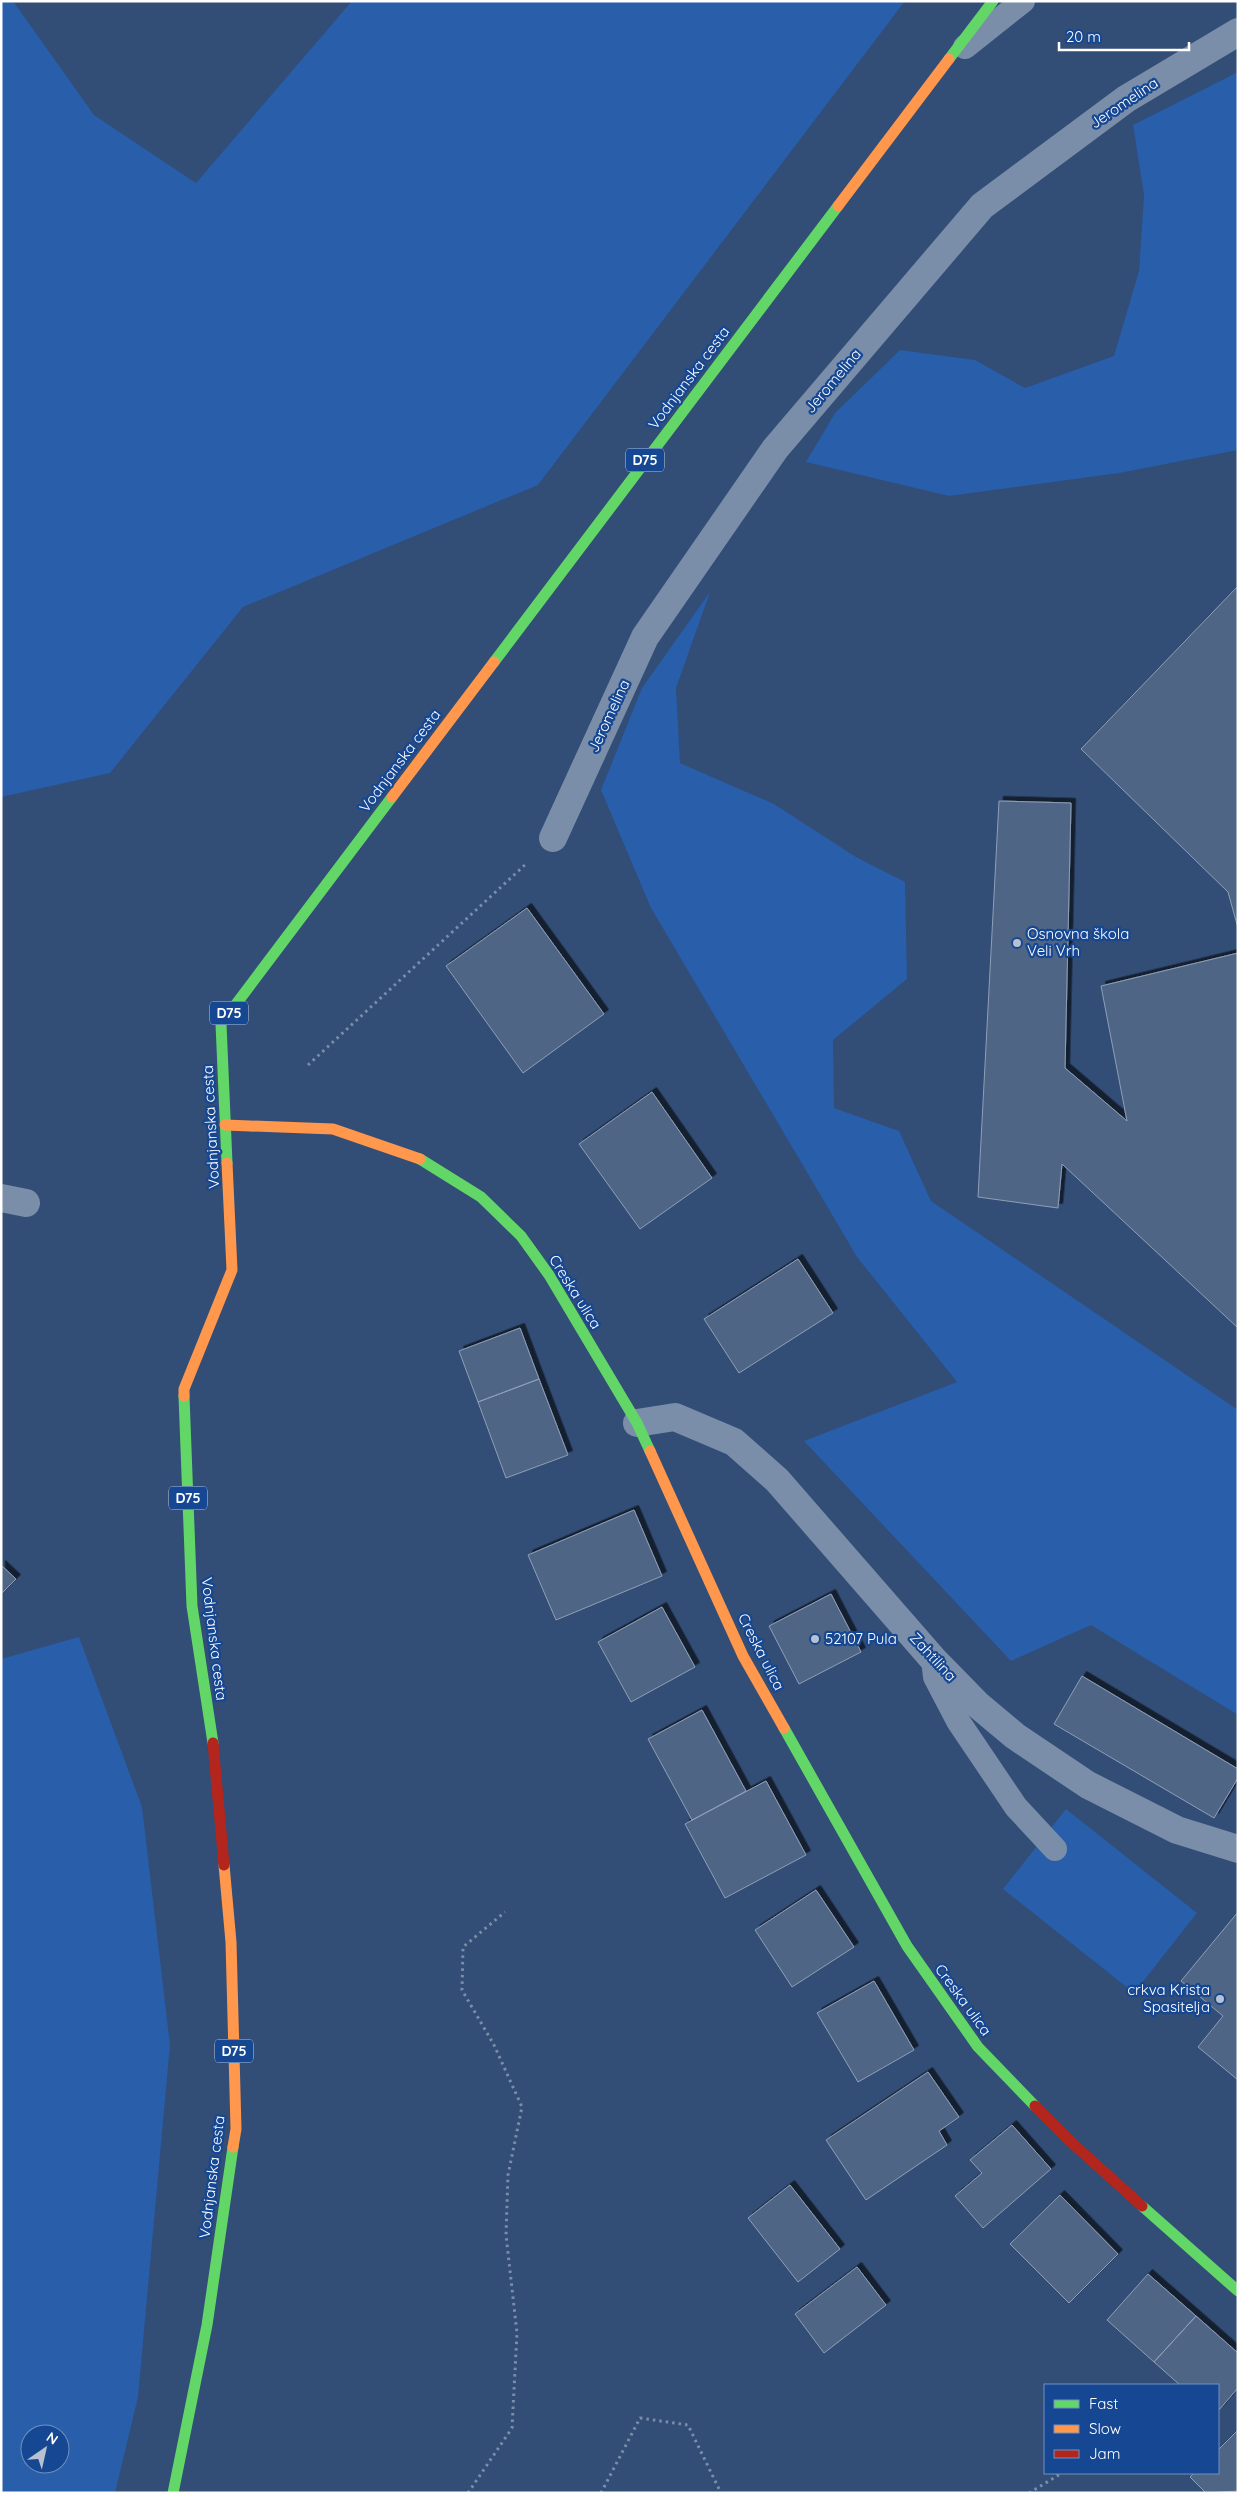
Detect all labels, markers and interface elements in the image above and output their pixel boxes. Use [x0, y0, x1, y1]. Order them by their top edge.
scale bar [1059, 20, 1189, 52]
text: 20 m [1066, 27, 1101, 46]
street label: Jeromelina [1086, 73, 1161, 132]
street label: Vodnjanska cesta [644, 323, 733, 433]
street label: Jeromelina [800, 345, 865, 417]
road number: D75 [626, 448, 664, 472]
street label: Jeromelina [583, 676, 634, 755]
street label: Vodnjanska cesta [355, 706, 444, 816]
place label: Osnovna škola Veli Vrh [1027, 924, 1129, 960]
marker: Osnovna škola Veli Vrh [1011, 937, 1023, 949]
road number: D75 [210, 1001, 248, 1024]
street label: Vodnjanska cesta [198, 1065, 223, 1189]
street label: Creska ulica [545, 1251, 606, 1332]
road number: D75 [169, 1486, 207, 1510]
street label: Vodnjanska cesta [198, 1576, 231, 1702]
street label: Creska ulica [734, 1610, 789, 1693]
street label: Zahtilina [906, 1628, 961, 1685]
place label: 52107 Pula [825, 1629, 897, 1648]
marker: 52107 Pula [809, 1633, 821, 1645]
street label: Creska ulica [931, 1960, 996, 2039]
place label: crkva Krista Spasitelja [1127, 1980, 1210, 2016]
marker: crkva Krista Spasitelja [1214, 1993, 1226, 2005]
road number: D75 [215, 2040, 253, 2062]
street label: Vodnjanska cesta [195, 2114, 228, 2240]
legend [1044, 2384, 1219, 2474]
text: Fast [1089, 2394, 1118, 2413]
text: Slow [1089, 2419, 1121, 2438]
north arrow [20, 2424, 70, 2474]
text: N [43, 2428, 62, 2449]
text: Jam [1089, 2444, 1120, 2463]

